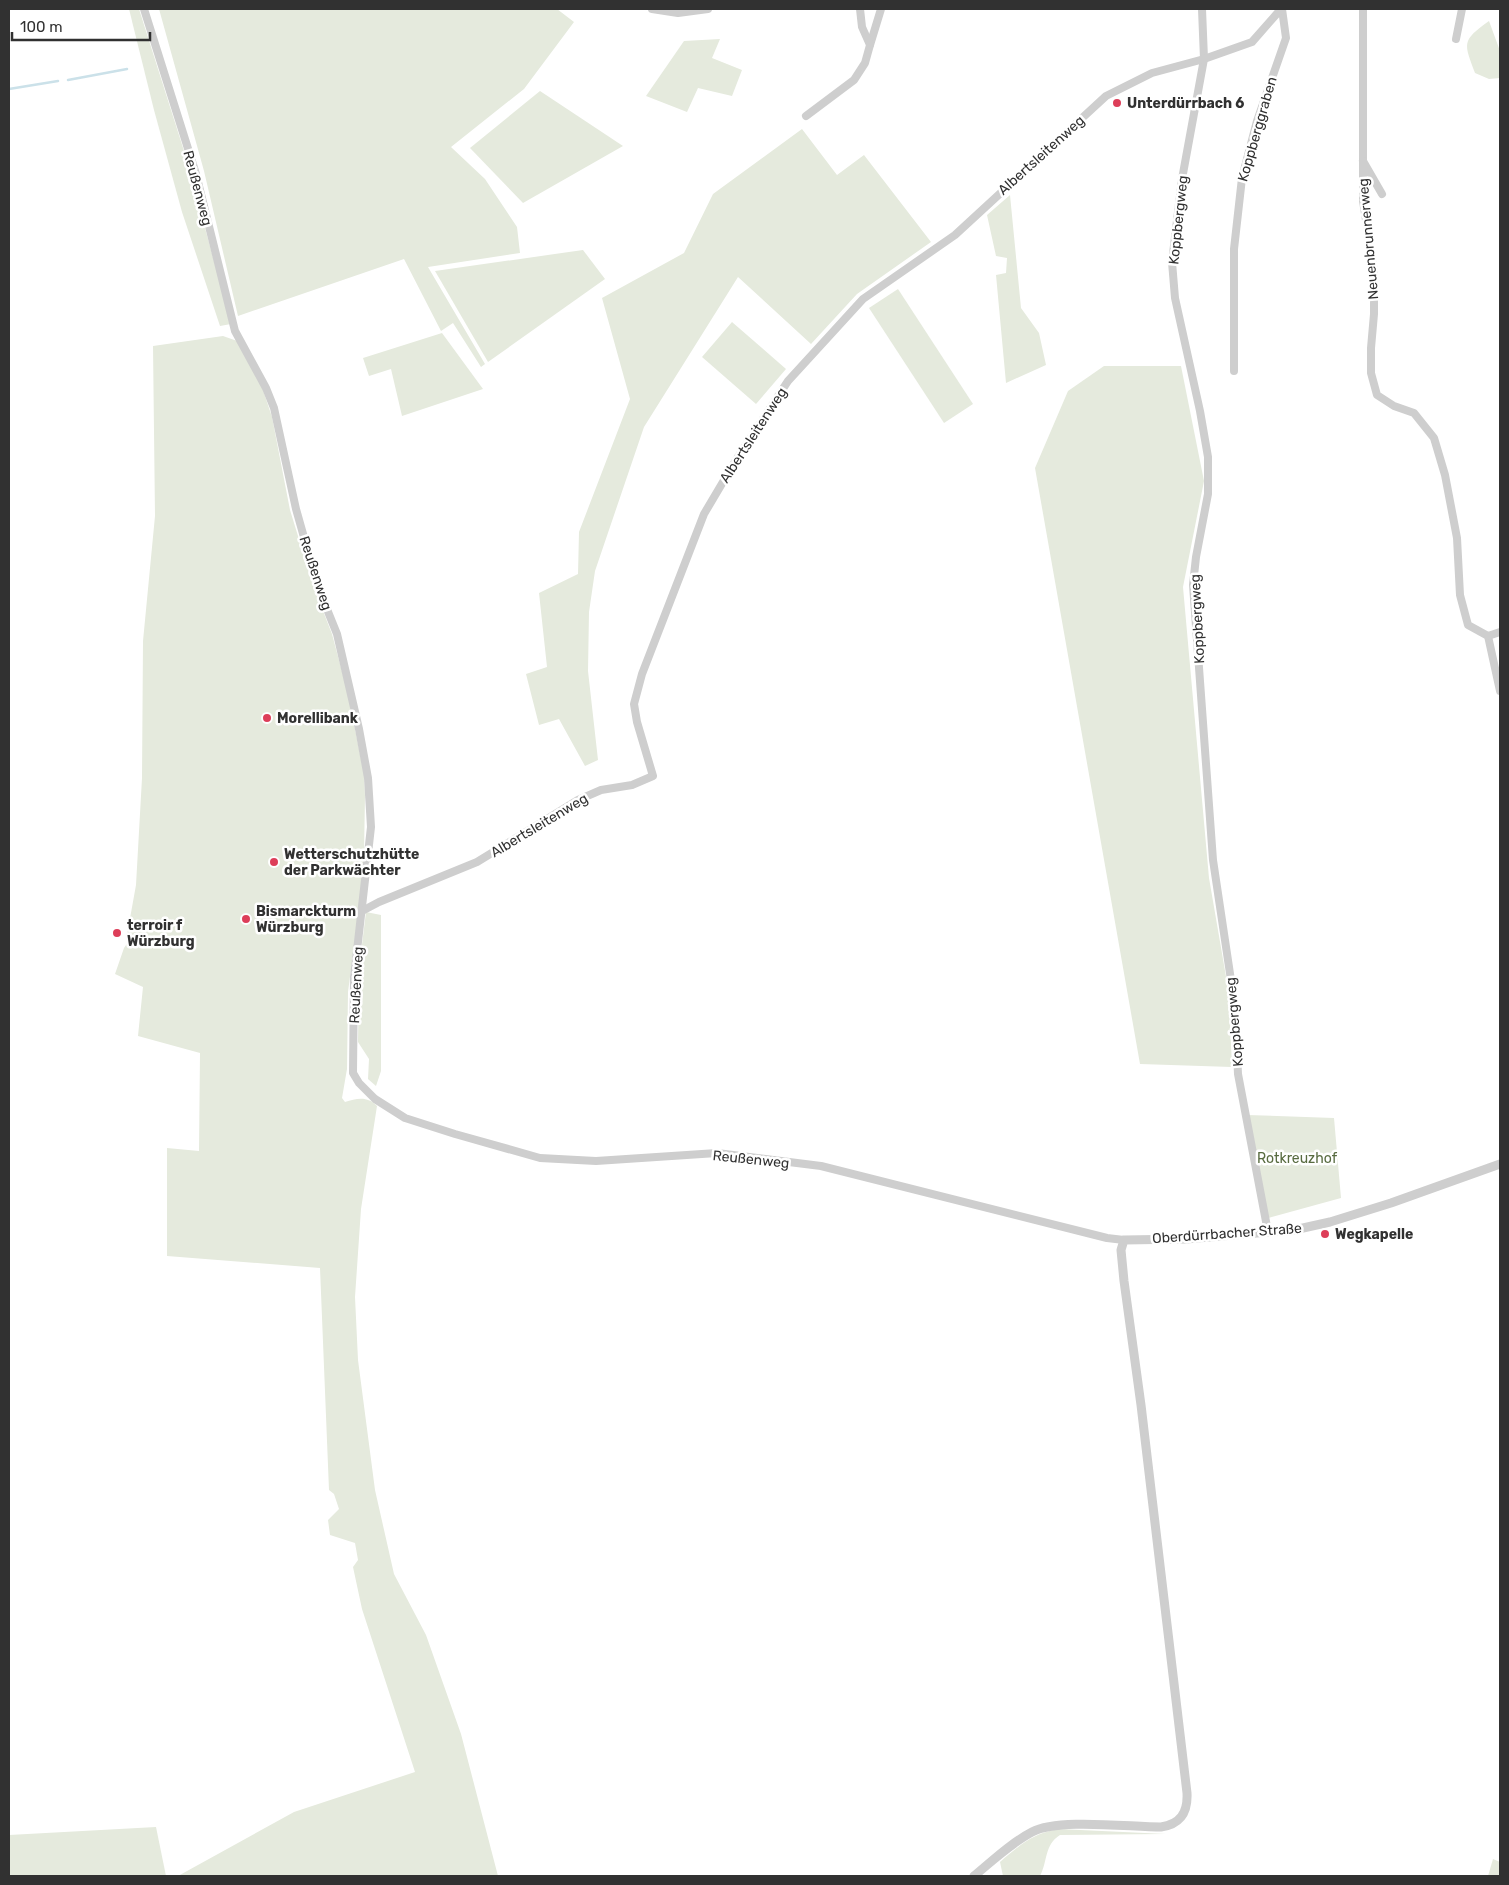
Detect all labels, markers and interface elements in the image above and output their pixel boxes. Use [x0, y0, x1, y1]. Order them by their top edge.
scale bar [12, 10, 150, 42]
text: 100 m [20, 18, 62, 36]
street label: Koppberggraben [1234, 75, 1281, 184]
place label: Unterdürrbach 6 [1127, 95, 1244, 112]
marker: Unterdürrbach 6 [1111, 97, 1123, 109]
street label: Albertsleitenweg [995, 112, 1088, 199]
street label: Reußenweg [179, 149, 216, 228]
street label: Koppbergweg [1165, 175, 1192, 266]
street label: Neuenbrunnerweg [1355, 178, 1382, 300]
street label: Albertsleitenweg [716, 384, 791, 486]
street label: Reußenweg [296, 534, 336, 612]
street label: Koppbergweg [1187, 574, 1208, 664]
place label: Morellibank [277, 710, 359, 727]
marker: Morellibank [261, 712, 273, 724]
street label: Albertsleitenweg [488, 790, 591, 861]
place label: Wetterschutzhütte der Parkwächter [284, 846, 419, 879]
marker: Wetterschutzhütte der Parkwächter [268, 856, 280, 868]
place label: Bismarckturm Würzburg [256, 903, 356, 936]
marker: Bismarckturm Würzburg [240, 913, 252, 925]
place label: terroir f Würzburg [127, 917, 195, 950]
marker: terroir f Würzburg [111, 927, 123, 939]
street label: Reußenweg [346, 946, 367, 1024]
street label: Koppbergweg [1222, 977, 1247, 1067]
street label: Reußenweg [712, 1147, 790, 1172]
park label: Rotkreuzhof [1257, 1150, 1338, 1167]
street label: Oberdürrbacher Straße [1152, 1220, 1303, 1247]
place label: Wegkapelle [1335, 1226, 1413, 1243]
marker: Wegkapelle [1319, 1228, 1331, 1240]

